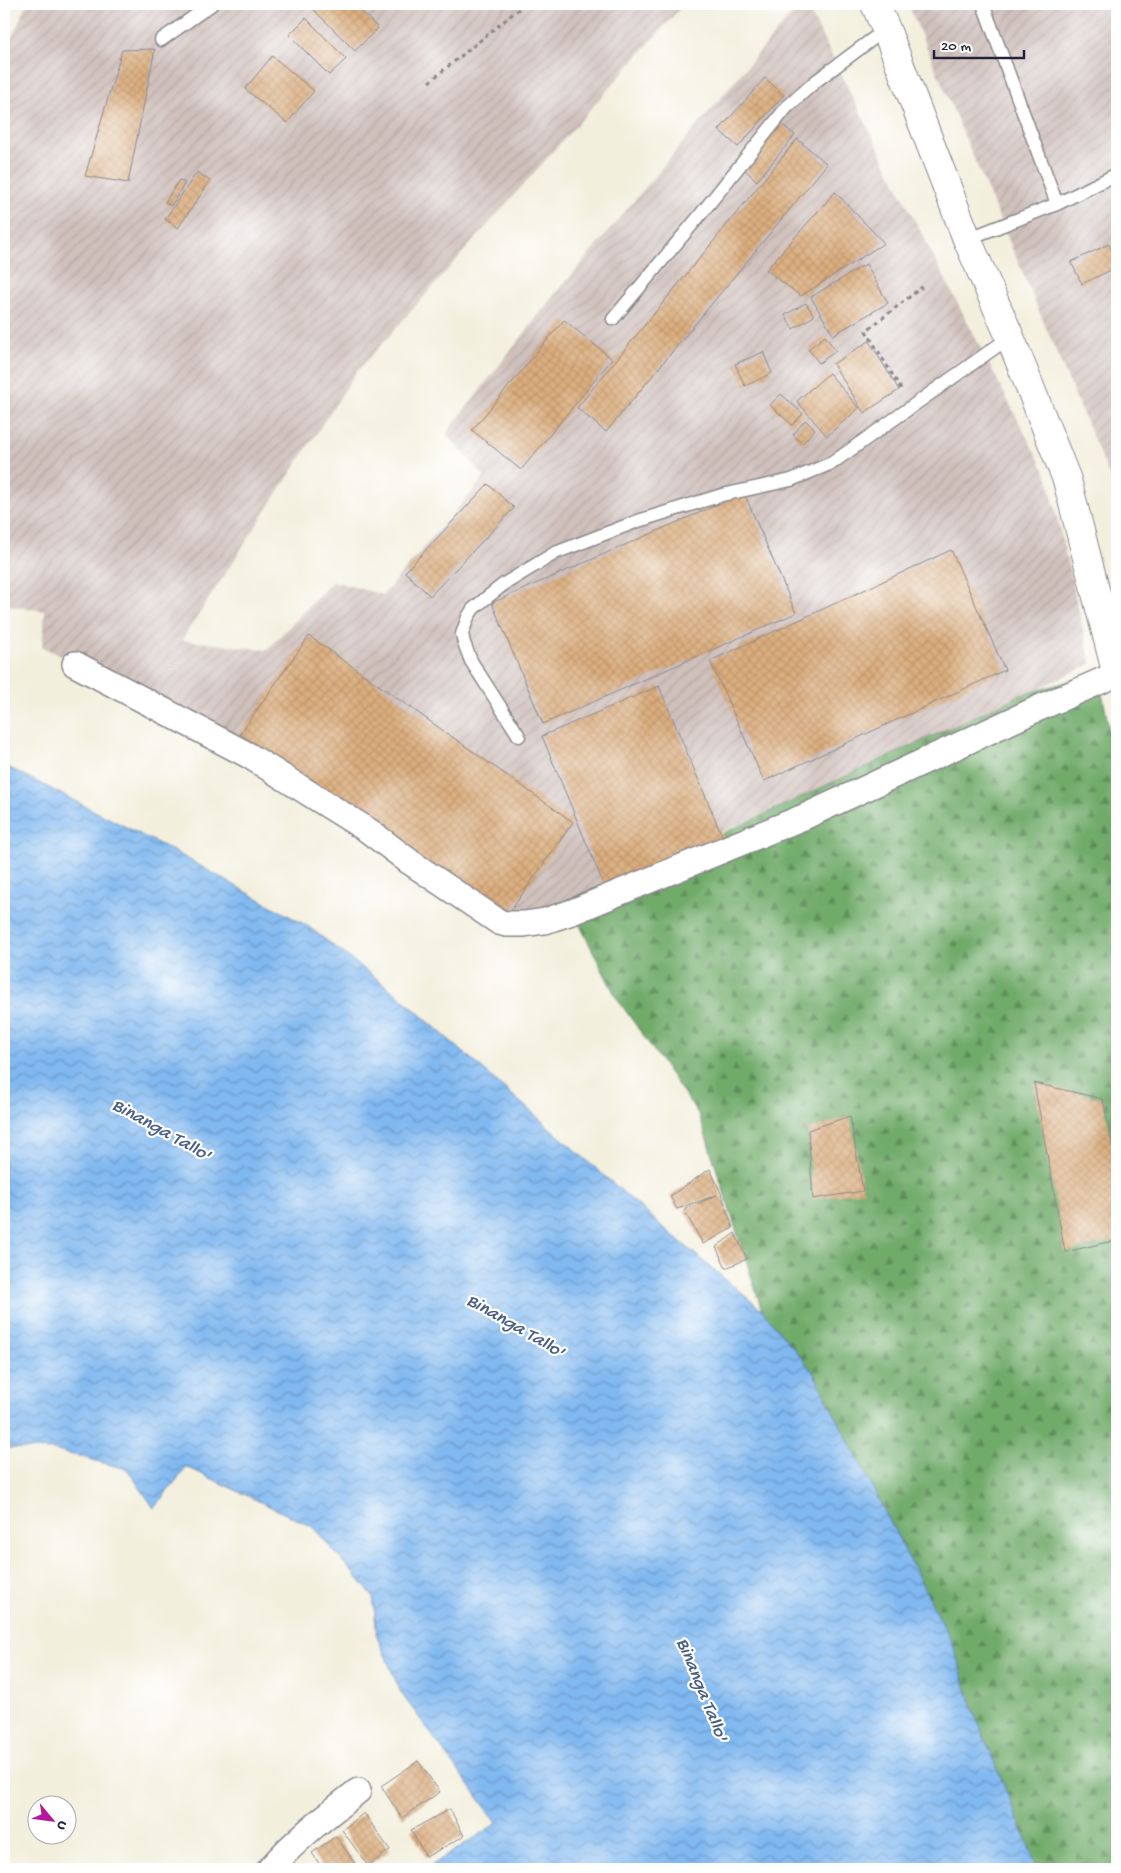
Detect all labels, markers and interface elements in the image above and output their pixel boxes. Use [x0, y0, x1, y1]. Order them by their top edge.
scale bar [934, 28, 1024, 60]
text: 20 m [941, 38, 971, 56]
water label: Binanga Tallo' [108, 1094, 215, 1168]
water label: Binanga Tallo' [462, 1290, 569, 1365]
water label: Binanga Tallo' [670, 1635, 733, 1746]
north arrow [28, 1796, 78, 1846]
text: U [52, 1817, 71, 1833]

